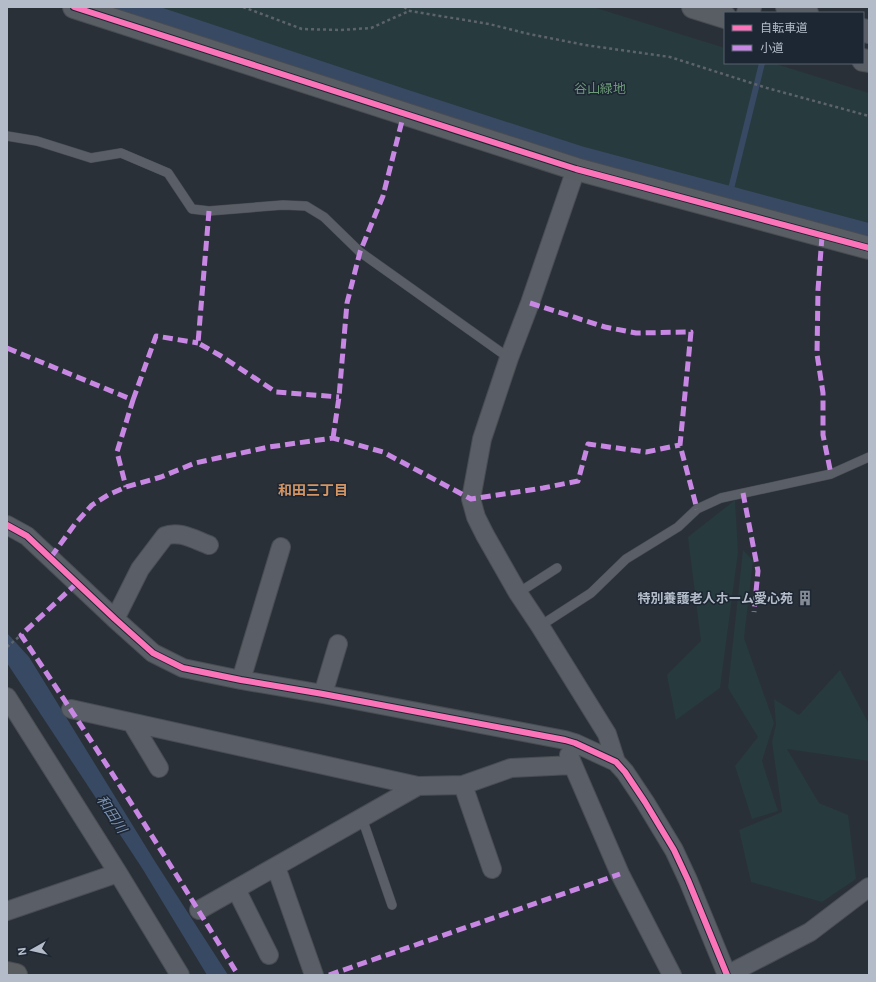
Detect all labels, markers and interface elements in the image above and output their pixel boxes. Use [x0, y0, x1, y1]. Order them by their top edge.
legend [724, 12, 864, 64]
text: 自転車道 [760, 21, 808, 35]
text: 小道 [760, 41, 784, 55]
park label: 谷山緑地 [574, 81, 626, 96]
district label: 和田三丁目 [278, 482, 348, 498]
building icon: 特別養護老人ホーム愛心苑 [796, 589, 814, 607]
place label: 特別養護老人ホーム愛心苑 [637, 591, 793, 606]
water label: 和田川 [94, 792, 131, 838]
north arrow [12, 930, 52, 970]
text: N [16, 946, 30, 956]

